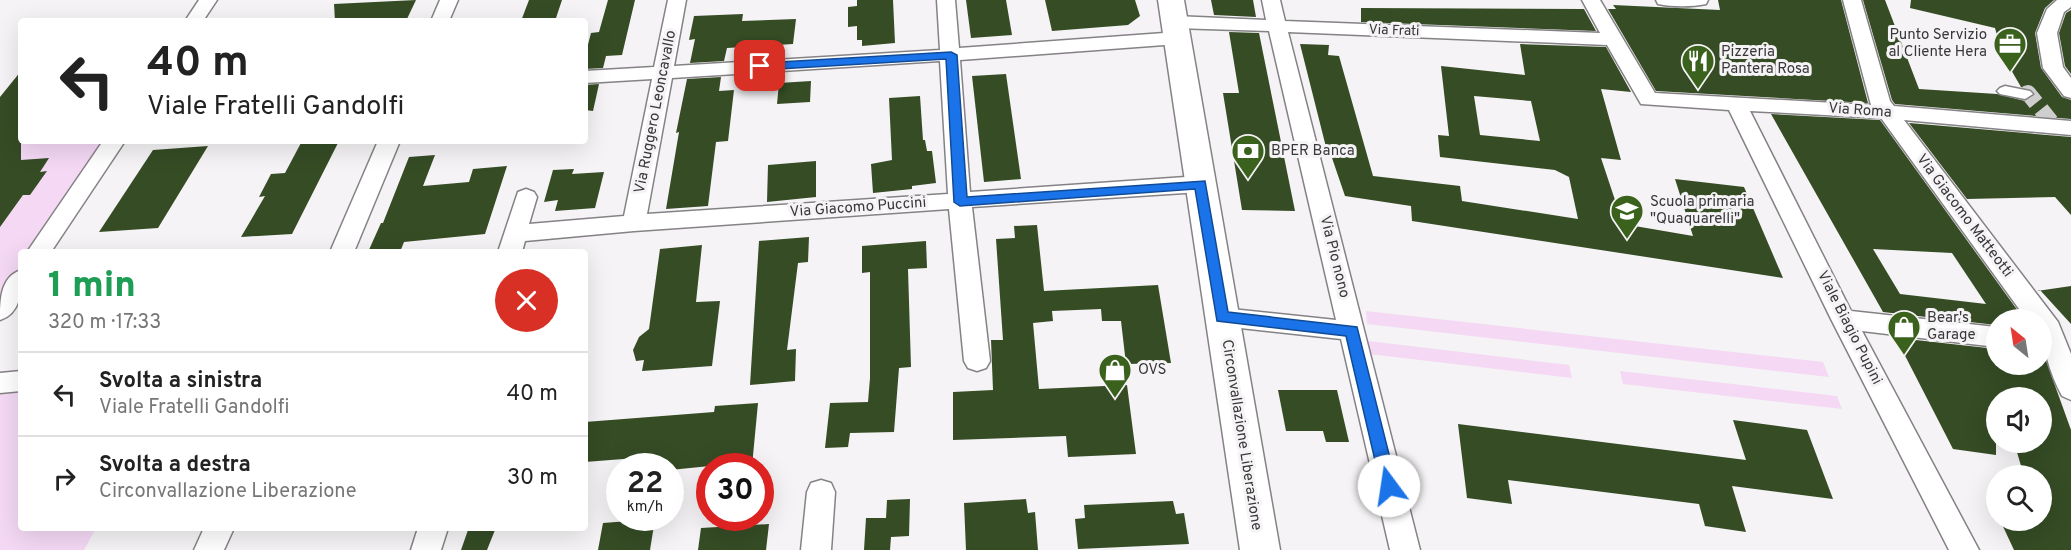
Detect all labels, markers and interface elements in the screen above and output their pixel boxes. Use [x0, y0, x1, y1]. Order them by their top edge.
street label: Via Frati [1368, 22, 1420, 40]
place label: Punto Servizio al Cliente Hera [1888, 26, 1987, 62]
office icon: Punto Servizio al Cliente Hera [1992, 26, 2028, 73]
street label: Via Ruggero Leoncavallo [631, 29, 681, 195]
text: 40 m [147, 38, 249, 91]
pin [734, 40, 785, 91]
icon: left [48, 42, 126, 120]
restaurant icon: Pizzeria Pantera Rosa [1680, 43, 1716, 90]
place label: Pizzeria Pantera Rosa [1721, 43, 1810, 79]
icon: arrive [743, 49, 776, 82]
text: Viale Fratelli Gandolfi [147, 90, 404, 124]
street label: Via Roma [1828, 99, 1892, 123]
bank icon: BPER Banca [1230, 133, 1266, 180]
place label: BPER Banca [1271, 142, 1355, 161]
street label: Via Giacomo Matteotti [1911, 151, 2017, 281]
school or university icon: Scuola primaria "Quaquarelli" [1609, 193, 1645, 240]
place label: Scuola primaria "Quaquarelli" [1650, 193, 1754, 229]
street label: Via Giacomo Puccini [789, 194, 927, 222]
street label: Via Pio nono [1315, 214, 1353, 300]
text: 1 min [48, 264, 136, 310]
street label: Viale Biagio Pupini [1812, 268, 1886, 388]
button: close [495, 269, 558, 332]
shop icon: Bear's Garage [1886, 309, 1922, 356]
place label: Bear's Garage [1927, 309, 1976, 345]
north arrow [1986, 309, 2052, 375]
map controls [1986, 309, 2052, 531]
text: 320 m · 17:33 [48, 310, 161, 336]
street label: Circonvallazione Liberazione [1217, 338, 1265, 532]
shop icon: OVS [1097, 352, 1133, 399]
place label: OVS [1138, 361, 1167, 380]
text: Svolta a sinistra [99, 368, 262, 395]
icon: left [48, 378, 81, 411]
text: 40 m [506, 381, 558, 408]
button: sound [1986, 387, 2052, 453]
text: Viale Fratelli Gandolfi [99, 395, 290, 421]
text: Svolta a destra [99, 452, 251, 479]
speed limit sign: 30 [696, 453, 774, 531]
position arrow [1357, 454, 1421, 518]
icon: right [48, 462, 81, 495]
text: 30 m [507, 465, 558, 492]
button: search [1986, 465, 2052, 531]
text: 22 [627, 466, 663, 503]
text: Circonvallazione Liberazione [99, 479, 357, 505]
text: km/h [627, 498, 663, 517]

